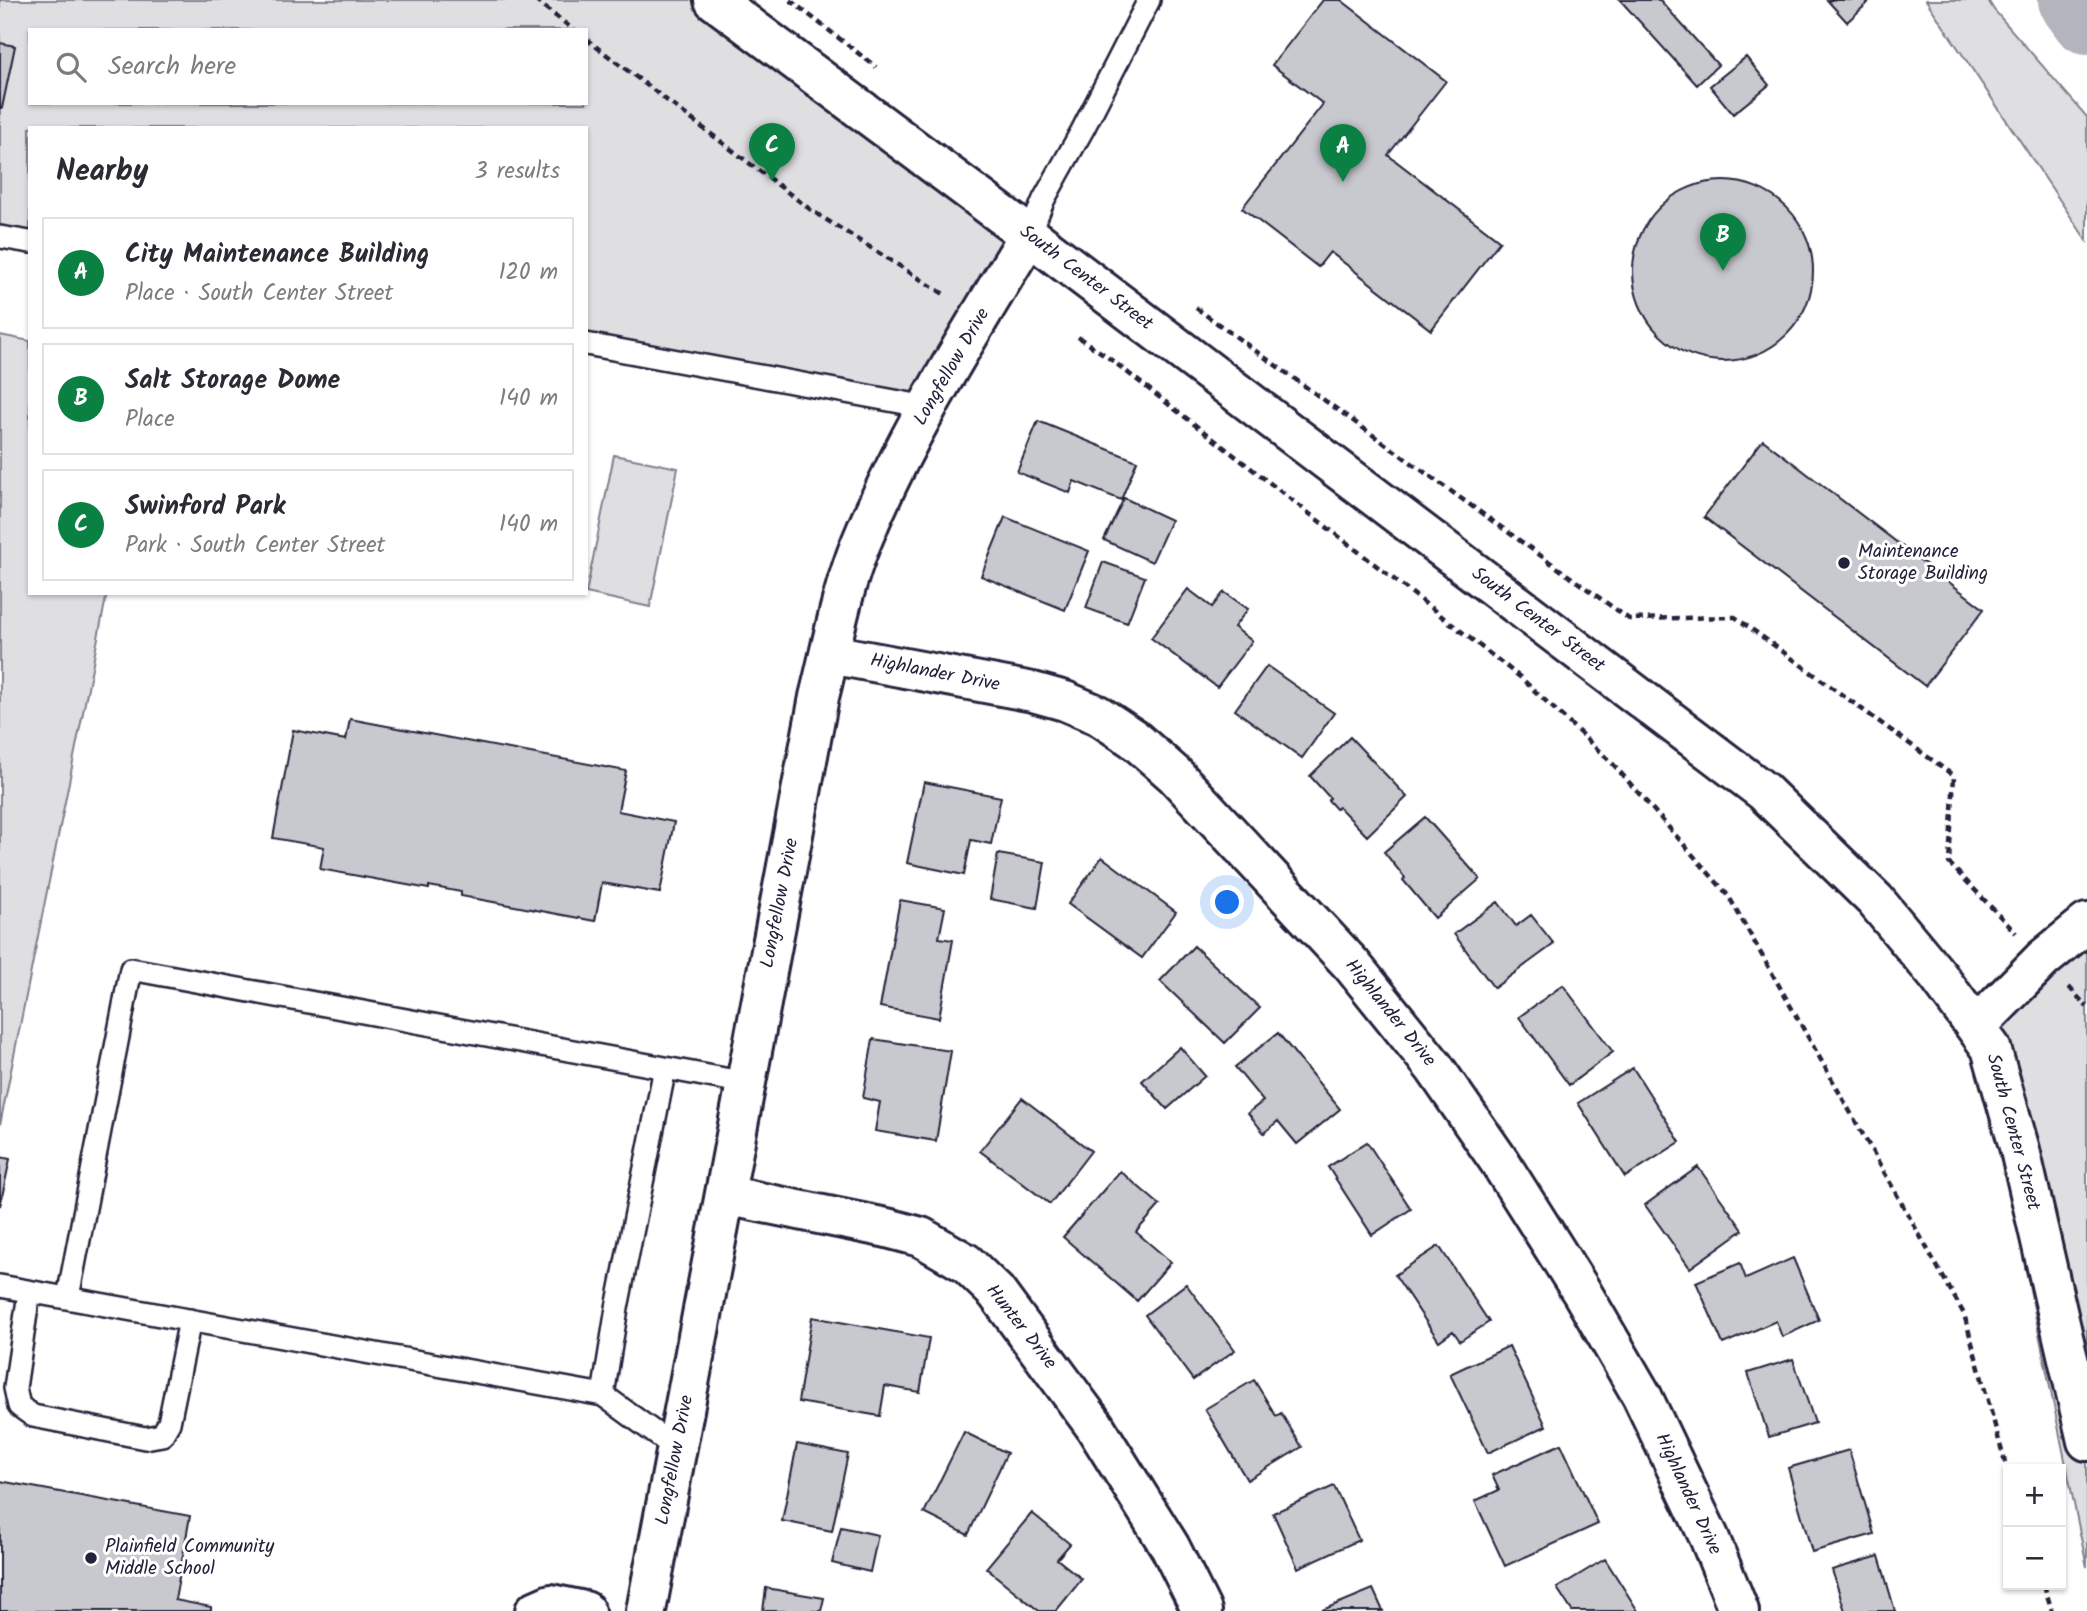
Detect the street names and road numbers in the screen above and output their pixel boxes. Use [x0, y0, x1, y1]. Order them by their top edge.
street label: South Center Street [1013, 218, 1160, 339]
street label: Longfellow Drive [906, 302, 998, 432]
street label: South Center Street [1465, 560, 1612, 681]
street label: Highlander Drive [867, 646, 1003, 700]
street label: Longfellow Drive [753, 835, 807, 971]
street label: Highlander Drive [1337, 952, 1443, 1074]
street label: South Center Street [1978, 1050, 2048, 1214]
street label: Hunter Drive [978, 1278, 1064, 1377]
street label: Longfellow Drive [648, 1392, 702, 1528]
street label: Highlander Drive [1647, 1428, 1730, 1560]

